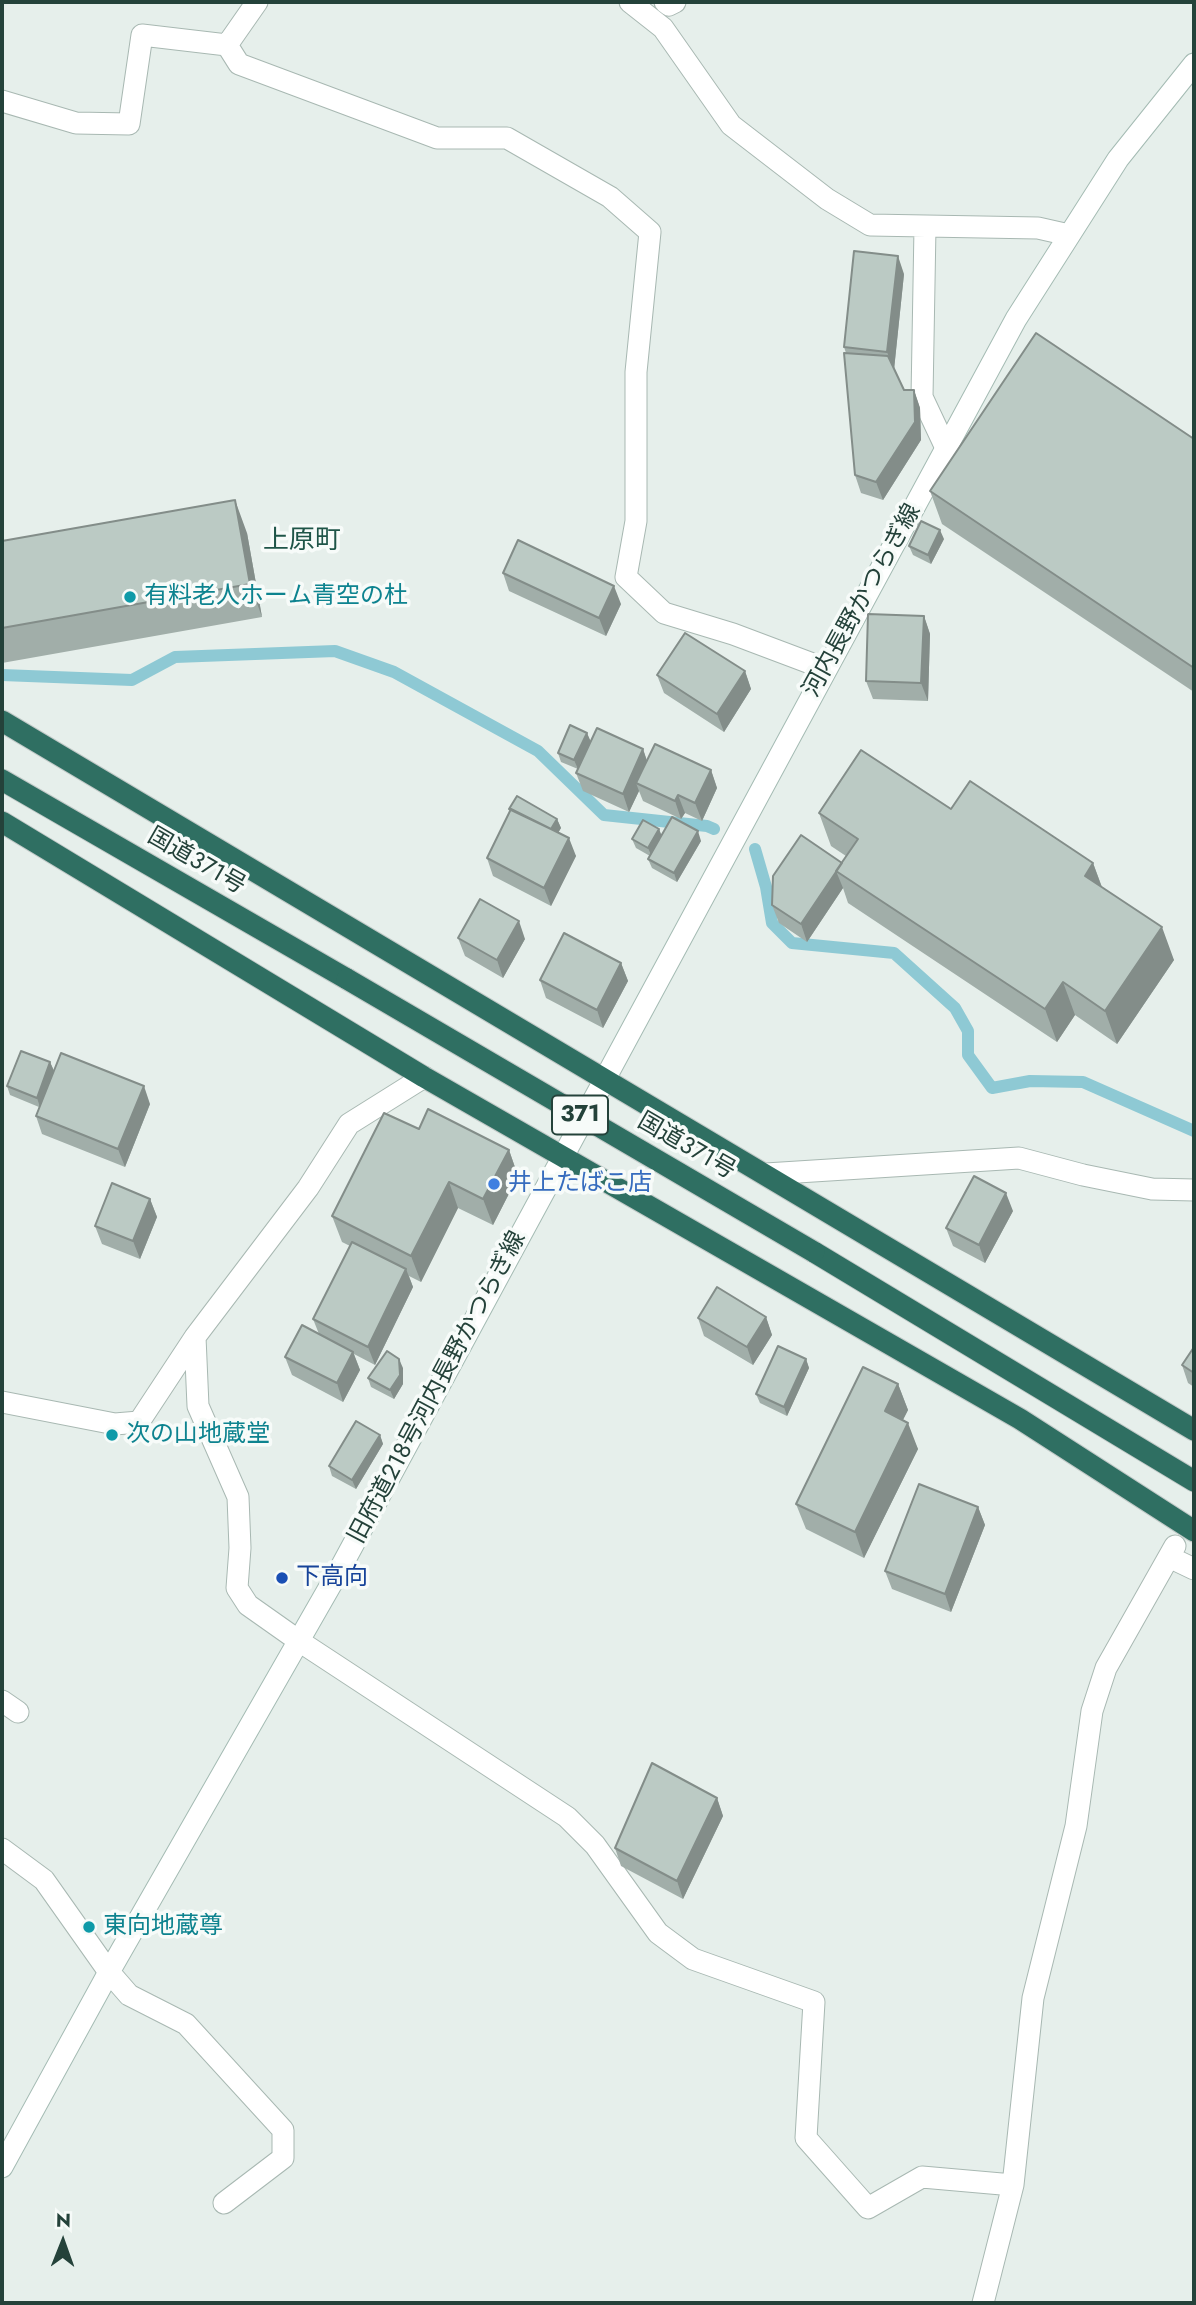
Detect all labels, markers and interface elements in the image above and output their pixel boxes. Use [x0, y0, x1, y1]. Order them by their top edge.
street label: 河内長野かつらぎ線 [798, 500, 928, 702]
district label: 上原町 [263, 526, 341, 558]
place label: 有料老人ホーム青空の杜 [144, 583, 408, 611]
marker: 有料老人ホーム青空の杜 [122, 589, 138, 605]
street label: 国道371号 [142, 822, 250, 902]
road number: 371 [552, 1096, 608, 1134]
street label: 国道371号 [632, 1107, 740, 1187]
place label: 井上たばこ店 [508, 1170, 652, 1198]
marker: 井上たばこ店 [486, 1176, 502, 1192]
street label: 旧府道218号河内長野かつらぎ線 [343, 1227, 533, 1549]
place label: 次の山地蔵堂 [126, 1421, 270, 1449]
marker: 次の山地蔵堂 [104, 1427, 120, 1443]
place label: 下高向 [296, 1564, 368, 1592]
marker: 下高向 [274, 1570, 290, 1586]
place label: 東向地蔵尊 [103, 1913, 223, 1941]
marker: 東向地蔵尊 [81, 1919, 97, 1935]
north arrow [28, 2207, 98, 2277]
text: N [56, 2207, 71, 2234]

